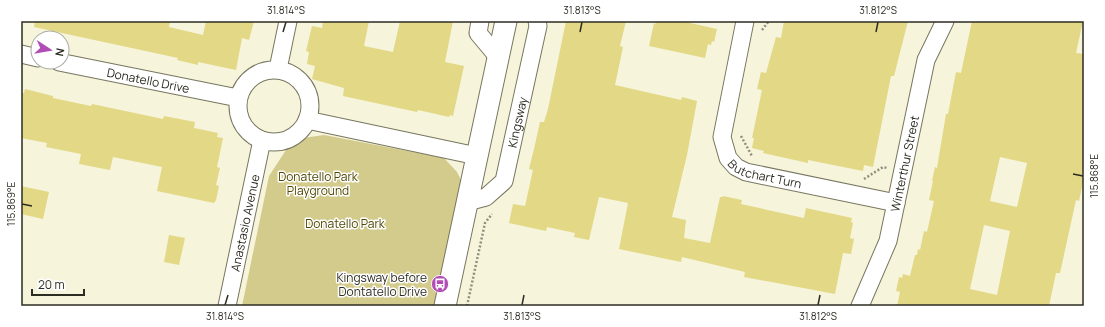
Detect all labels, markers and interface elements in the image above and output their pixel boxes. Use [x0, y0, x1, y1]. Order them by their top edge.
text: 31.814°S [267, 3, 305, 17]
text: 31.813°S [563, 3, 601, 17]
text: 31.812°S [859, 3, 897, 17]
north arrow [30, 30, 70, 70]
text: N [52, 47, 68, 58]
street label: Donatello Drive [105, 63, 191, 97]
street label: Kingsway [503, 94, 531, 149]
street label: Winterthur Street [886, 114, 923, 213]
text: 115.868°E [1087, 154, 1101, 198]
street label: Butchart Turn [724, 155, 803, 192]
park label: Donatello Park Playground [278, 168, 359, 199]
street label: Anastasio Avenue [226, 173, 263, 273]
text: 115.869°E [4, 181, 18, 226]
park label: Donatello Park [305, 215, 386, 232]
place label: Kingsway before Dontatello Drive [336, 269, 427, 300]
scale bar [32, 271, 84, 297]
bus stop icon: Kingsway before Dontatello Drive [430, 274, 450, 294]
text: 20 m [38, 276, 65, 293]
text: 31.814°S [206, 309, 244, 323]
text: 31.813°S [503, 309, 541, 323]
text: 31.812°S [799, 309, 837, 323]

